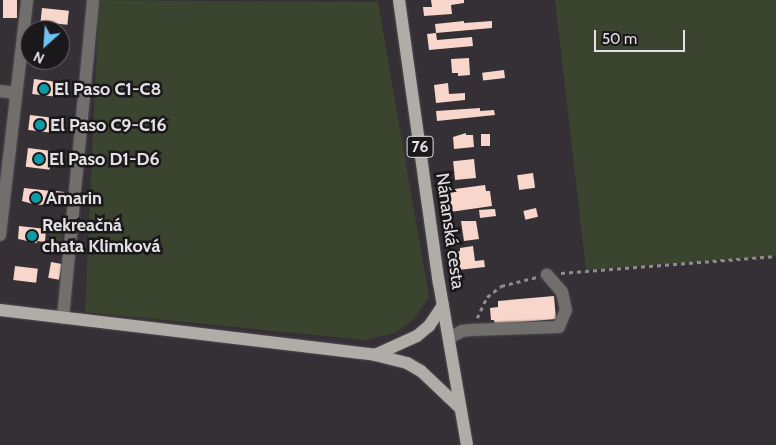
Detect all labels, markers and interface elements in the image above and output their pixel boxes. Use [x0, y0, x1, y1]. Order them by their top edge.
north arrow [20, 20, 70, 70]
scale bar [596, 20, 687, 52]
text: 50 m [602, 30, 637, 48]
text: N [30, 47, 47, 68]
place label: El Paso C1-C8 [54, 78, 161, 100]
marker: El Paso C1-C8 [38, 83, 50, 95]
place label: El Paso C9-C16 [50, 114, 167, 136]
marker: El Paso C9-C16 [34, 119, 46, 131]
road number: 76 [406, 134, 434, 160]
place label: El Paso D1-D6 [49, 148, 160, 170]
marker: El Paso D1-D6 [33, 153, 45, 165]
street label: Nánanská cesta [431, 171, 469, 291]
place label: Amarin [46, 187, 102, 209]
marker: Amarin [30, 192, 42, 204]
place label: Rekreačná chata Klimková [42, 215, 160, 258]
marker: Rekreačná chata Klimková [26, 230, 38, 242]

